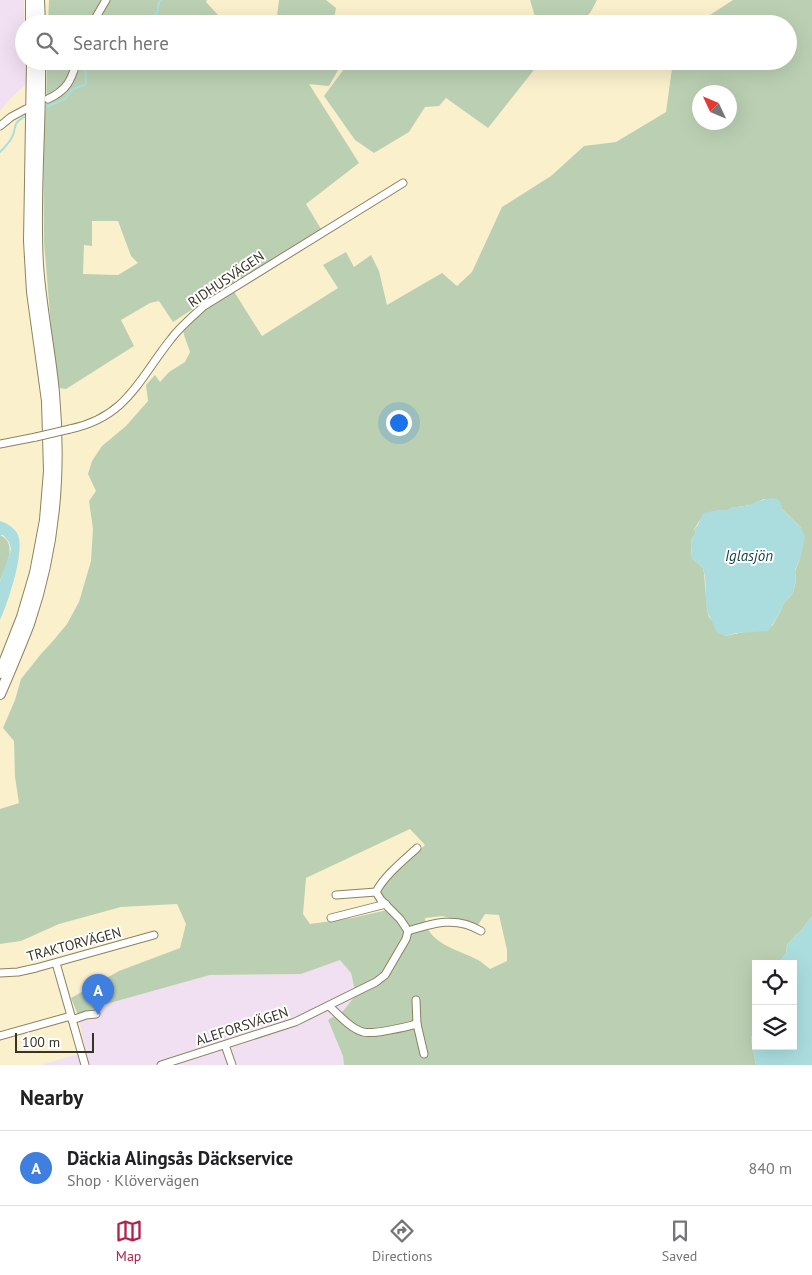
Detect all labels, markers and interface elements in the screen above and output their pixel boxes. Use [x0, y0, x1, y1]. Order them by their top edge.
search box [15, 15, 797, 70]
icon: search [33, 29, 61, 57]
text: Search here [73, 31, 169, 55]
north arrow [692, 85, 737, 130]
street label: RIDHUSVÄGEN [184, 247, 268, 311]
your location [386, 410, 412, 436]
water label: Iglasjön [725, 546, 773, 565]
street label: TRAKTORVÄGEN [25, 923, 123, 965]
map controls [752, 960, 797, 1050]
button: locate [752, 960, 797, 1005]
pin: A [82, 974, 114, 1015]
street label: ALEFORSVÄGEN [193, 1003, 291, 1049]
button: layers [752, 1005, 797, 1050]
scale bar [15, 1030, 94, 1053]
text: 100 m [22, 1033, 60, 1051]
text: Nearby [20, 1084, 83, 1111]
text: Däckia Alingsås Däckservice [67, 1146, 293, 1170]
text: A [31, 1158, 41, 1178]
text: 840 m [749, 1158, 792, 1178]
text: Shop · Klövervägen [67, 1170, 199, 1190]
tab: Map [115, 1217, 143, 1265]
tab: Directions [372, 1217, 432, 1265]
tab: Saved [662, 1217, 697, 1265]

